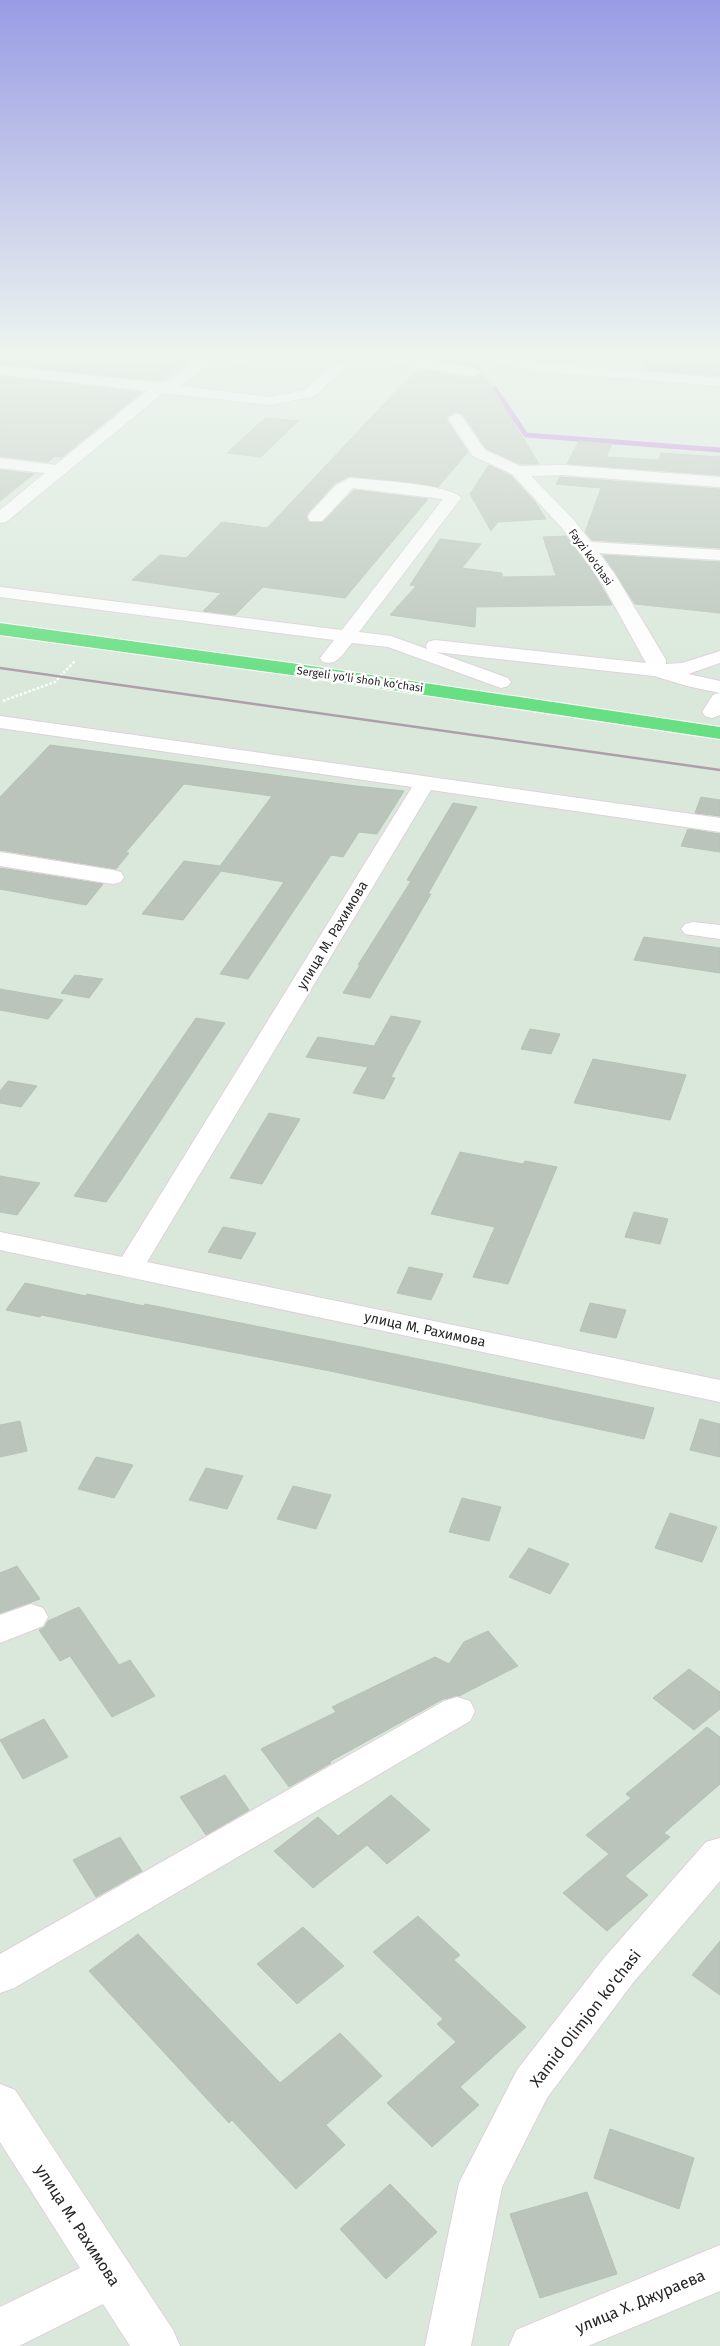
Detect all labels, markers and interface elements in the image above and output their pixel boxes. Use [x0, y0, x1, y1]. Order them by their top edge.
street label: Fayzi ko'chasi [566, 526, 615, 588]
street label: Sergeli yo‘li shoh ko‘chasi [296, 664, 424, 695]
street label: улица М. Рахимова [293, 878, 372, 993]
street label: улица М. Рахимова [363, 1308, 487, 1351]
street label: Xamid Olimjon ko'chasi [526, 1946, 645, 2091]
street label: улица М. Рахимова [31, 2161, 124, 2290]
street label: улица Х. Джураева [572, 2266, 708, 2337]

